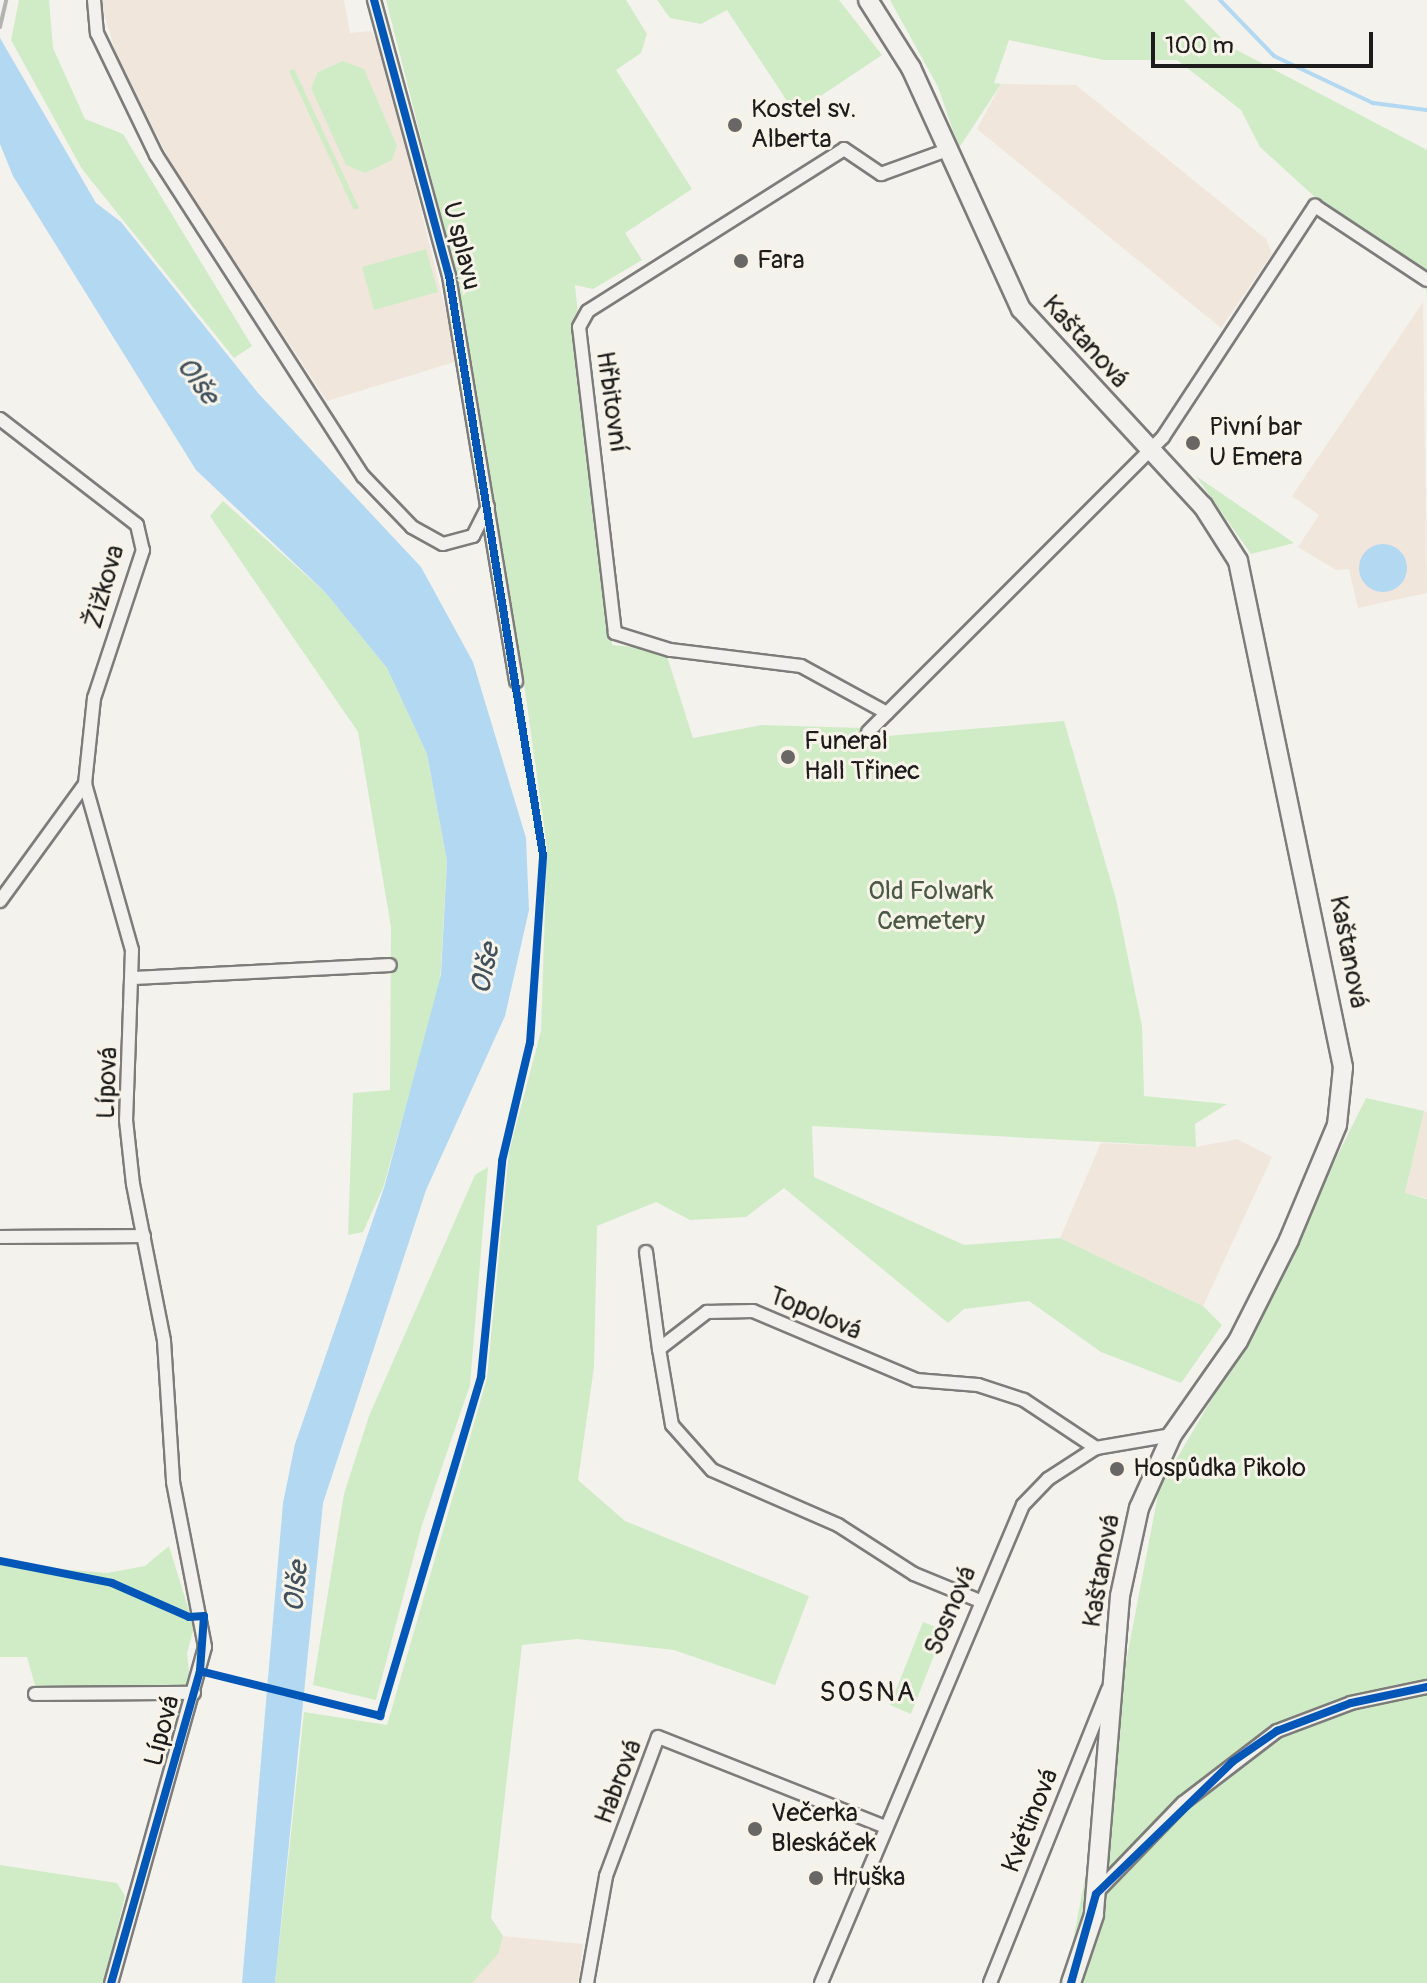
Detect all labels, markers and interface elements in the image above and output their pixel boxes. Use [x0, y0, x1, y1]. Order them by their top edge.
scale bar [1155, 16, 1377, 66]
text: 100 m [1165, 31, 1234, 60]
place label: Kostel sv. Alberta [751, 94, 856, 156]
marker: Kostel sv. Alberta [726, 116, 744, 134]
street label: U splavu [435, 199, 487, 293]
place label: Fara [757, 245, 805, 277]
marker: Fara [732, 252, 750, 270]
street label: Kaštanová [1035, 289, 1135, 395]
street label: Hřbitovní [588, 349, 634, 455]
water label: Olše [168, 351, 226, 411]
place label: Pivní bar U Emera [1209, 412, 1303, 474]
marker: Pivní bar U Emera [1184, 434, 1202, 452]
street label: Žižkova [78, 542, 132, 632]
place label: Funeral Hall Třinec [804, 726, 920, 788]
marker: Funeral Hall Třinec [779, 748, 797, 766]
park label: Old Folwark Cemetery [868, 876, 994, 938]
street label: Kaštanová [1322, 893, 1374, 1011]
water label: Olše [464, 941, 508, 997]
street label: Lípová [91, 1046, 125, 1120]
street label: Topolová [764, 1281, 866, 1347]
place label: Hospůdka Pikolo [1133, 1453, 1306, 1485]
marker: Hospůdka Pikolo [1108, 1460, 1126, 1478]
street label: Kaštanová [1077, 1512, 1127, 1630]
water label: Olše [278, 1560, 316, 1614]
street label: Sosnová [918, 1562, 984, 1660]
district label: SOSNA [819, 1676, 917, 1710]
street label: Lípová [139, 1692, 187, 1770]
street label: Habrová [589, 1735, 649, 1829]
street label: Květinová [996, 1765, 1066, 1877]
place label: Večerka Bleskáček [771, 1798, 876, 1860]
marker: Večerka Bleskáček [746, 1820, 764, 1838]
place label: Hruška [832, 1862, 905, 1894]
marker: Hruška [807, 1869, 825, 1887]

